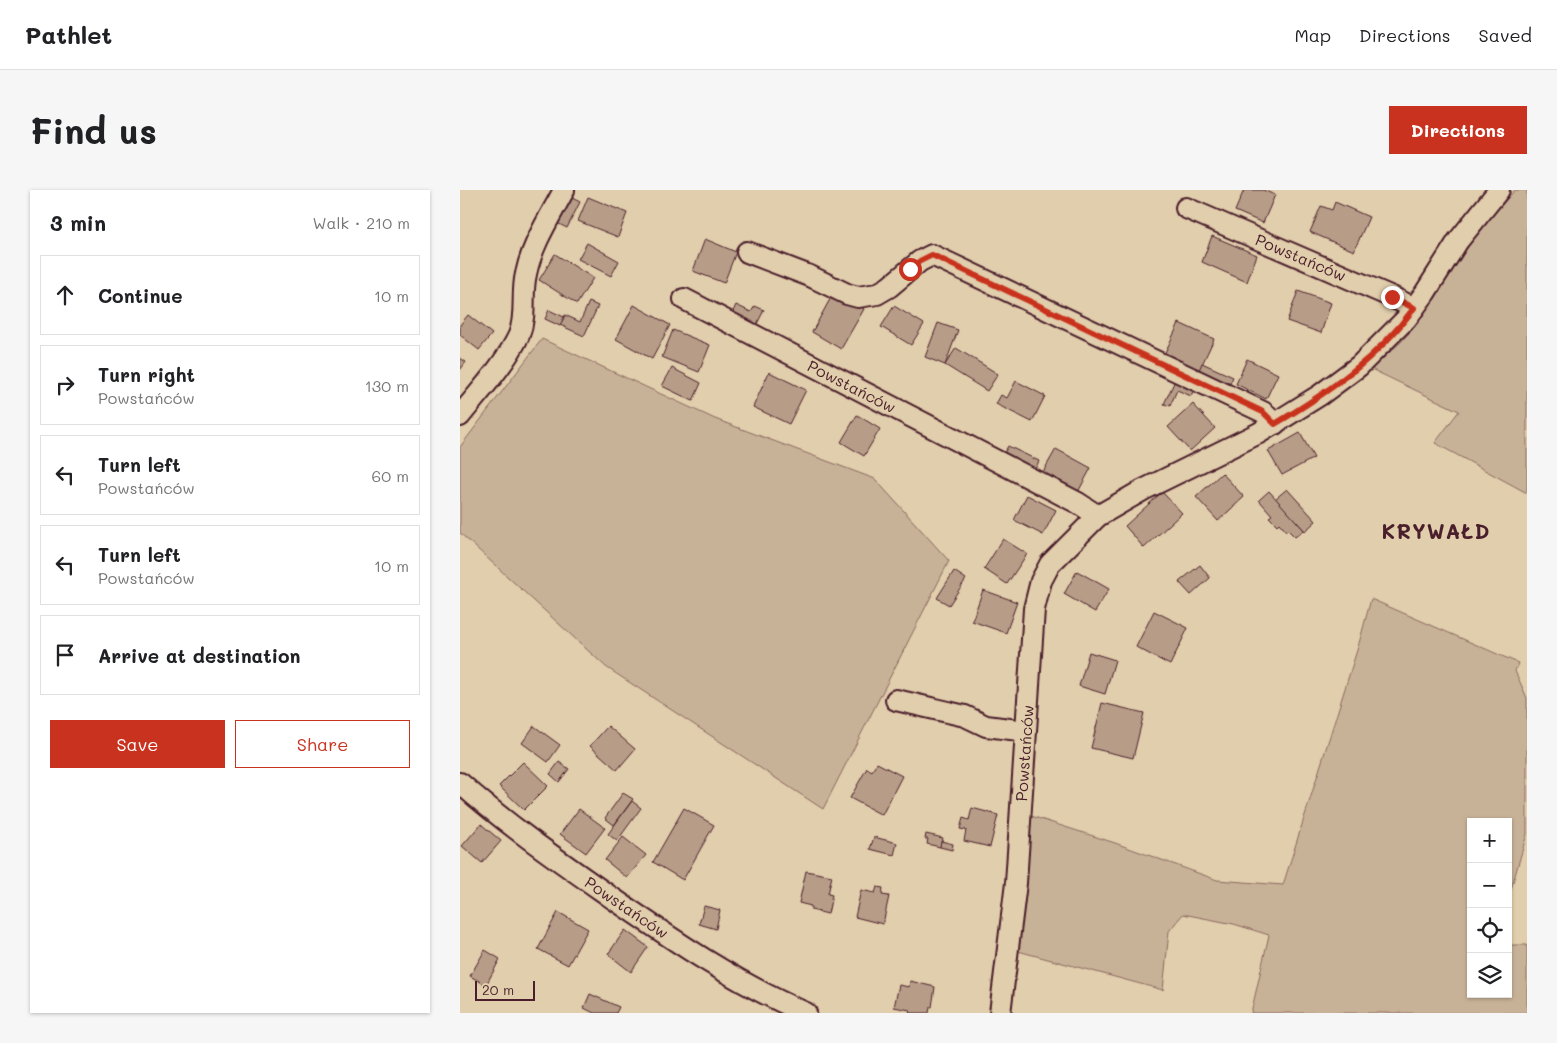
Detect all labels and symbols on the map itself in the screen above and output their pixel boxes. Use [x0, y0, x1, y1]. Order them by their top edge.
street label: Powstańców [1252, 228, 1350, 286]
route start [899, 258, 922, 281]
route end [1381, 286, 1404, 309]
street label: Powstańców [804, 355, 900, 417]
district label: KRYWAŁD [1382, 517, 1490, 544]
street label: Powstańców [1010, 704, 1038, 802]
street label: Powstańców [581, 871, 673, 943]
scale bar [475, 978, 535, 1001]

